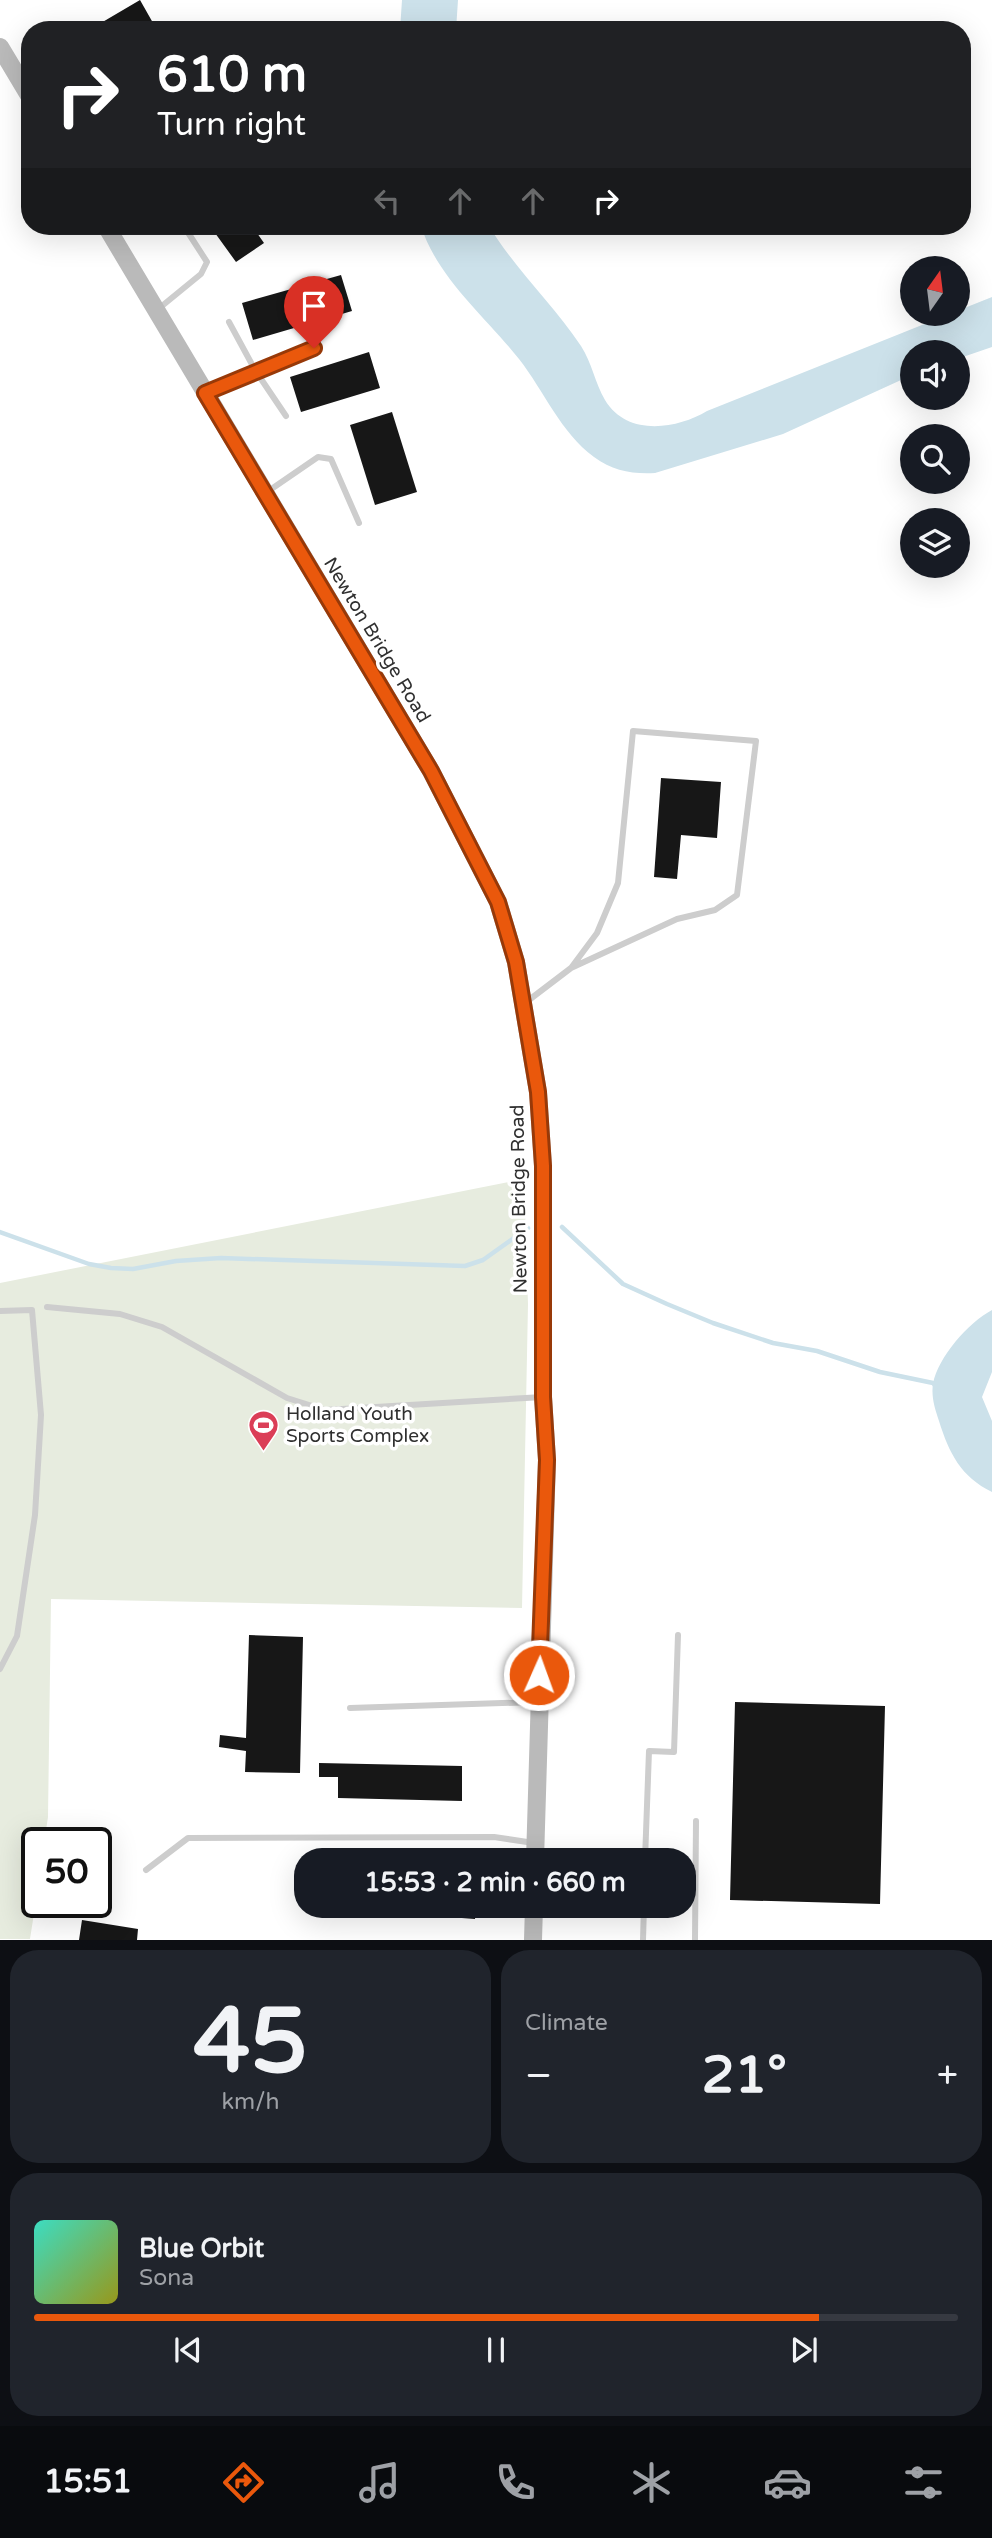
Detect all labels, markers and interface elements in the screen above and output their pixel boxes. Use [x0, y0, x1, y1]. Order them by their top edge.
text: 610 m [157, 46, 307, 105]
icon: right [42, 49, 133, 140]
text: Turn right [157, 106, 306, 144]
icon: left [368, 182, 406, 220]
icon: ahead [441, 182, 479, 220]
icon: ahead [514, 182, 552, 220]
icon: right [587, 182, 625, 220]
north arrow [900, 256, 970, 326]
map controls [900, 256, 970, 578]
pin [284, 276, 344, 348]
icon: arrive [295, 287, 333, 325]
button: sound [900, 340, 970, 410]
button: search [900, 424, 970, 494]
button: layers [900, 508, 970, 578]
street label: Newton Bridge Road [319, 553, 435, 727]
street label: Newton Bridge Road [506, 1104, 532, 1294]
place label: Holland Youth Sports Complex [286, 1403, 429, 1447]
sports icon: Holland Youth Sports Complex [246, 1408, 280, 1452]
position arrow [502, 1638, 576, 1712]
speed limit sign: 50 [21, 1827, 112, 1918]
text: 15:53 · 2 min · 660 m [364, 1867, 626, 1898]
text: 45 [193, 1987, 308, 2097]
text: Climate [525, 2009, 608, 2037]
text: 21° [702, 2044, 787, 2107]
text: − [525, 2053, 552, 2099]
text: + [937, 2053, 958, 2099]
text: km/h [222, 2088, 279, 2116]
text: Blue Orbit [139, 2233, 264, 2264]
text: Sona [139, 2264, 194, 2292]
icon: previous [169, 2331, 207, 2369]
icon: pause [477, 2331, 515, 2369]
icon: next [785, 2331, 823, 2369]
icon: directions [219, 2458, 268, 2507]
icon: music [355, 2458, 404, 2507]
icon: phone [491, 2458, 540, 2507]
icon: climate [627, 2458, 676, 2507]
icon: car [763, 2458, 812, 2507]
icon: filters [899, 2458, 948, 2507]
text: 15:51 [44, 2463, 132, 2501]

